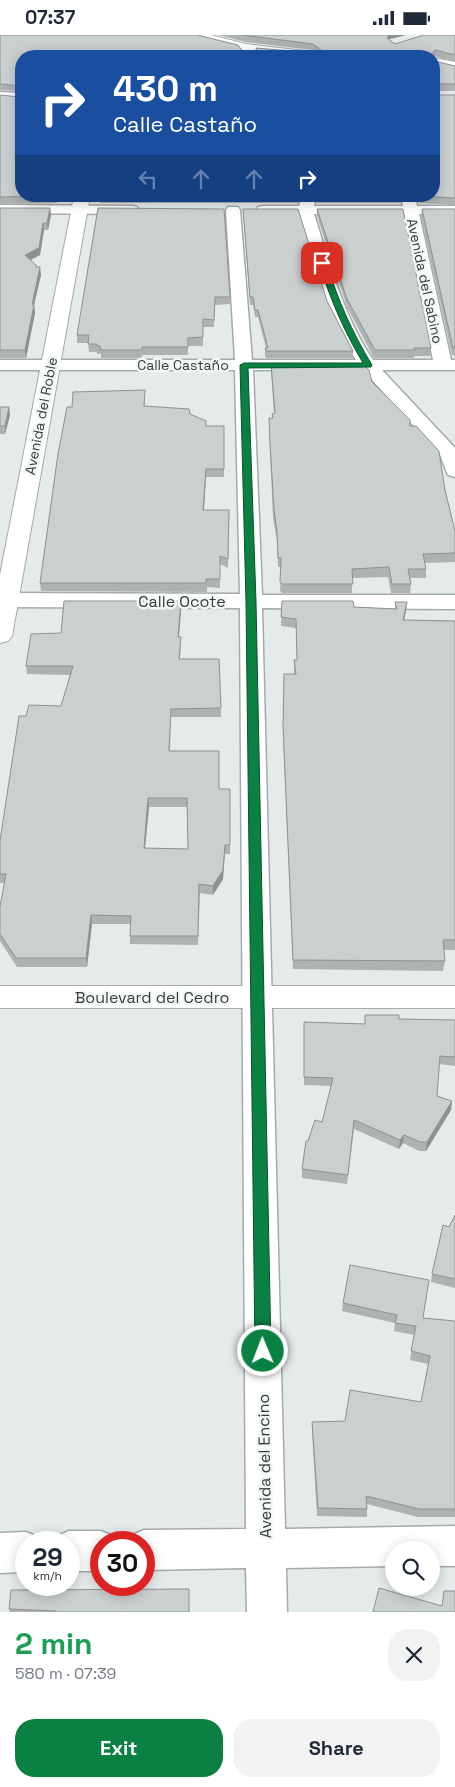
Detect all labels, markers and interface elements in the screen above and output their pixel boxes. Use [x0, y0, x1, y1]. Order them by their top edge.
text: 07:37 [25, 5, 75, 30]
text: 430 m [113, 67, 218, 111]
icon: right [30, 70, 95, 135]
text: Calle Castaño [113, 110, 257, 138]
icon: left [134, 165, 162, 193]
icon: ahead [187, 165, 215, 193]
icon: ahead [240, 165, 268, 193]
icon: right [293, 165, 321, 193]
street label: Avenida del Sabino [403, 217, 447, 345]
pin [301, 242, 343, 284]
icon: arrive [308, 249, 336, 277]
street label: Avenida del Roble [21, 356, 61, 476]
street label: Calle Castaño [137, 356, 229, 374]
street label: Calle Ocote [138, 591, 226, 612]
street label: Boulevard del Cedro [75, 987, 229, 1008]
position arrow [236, 1324, 288, 1376]
street label: Avenida del Encino [253, 1393, 276, 1539]
speed limit sign: 30 [90, 1531, 155, 1596]
text: 29 [32, 1541, 63, 1573]
map controls [385, 1541, 440, 1596]
button: search [385, 1541, 440, 1596]
text: km/h [33, 1568, 62, 1584]
text: 2 min [15, 1624, 93, 1663]
button: close [388, 1629, 440, 1681]
text: 580 m · 07:39 [15, 1663, 116, 1684]
button: Exit [15, 1719, 223, 1777]
button: Share [233, 1719, 440, 1777]

